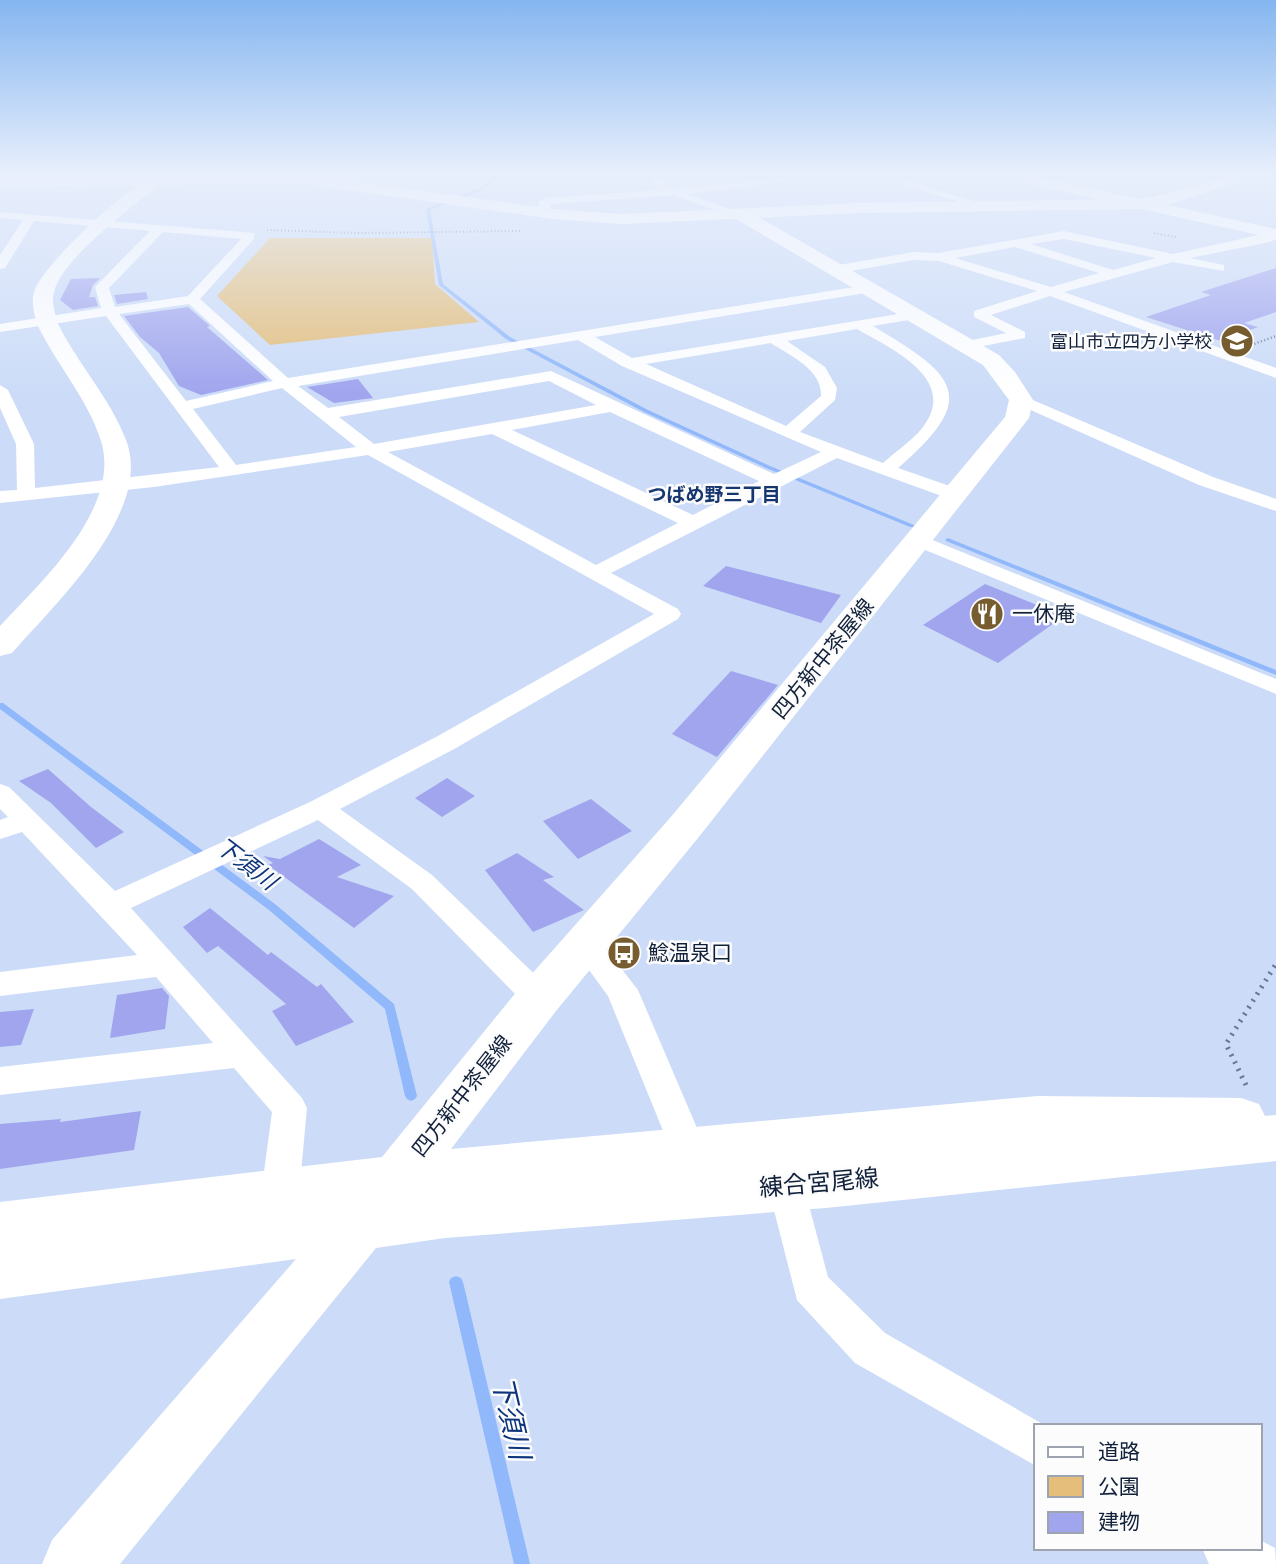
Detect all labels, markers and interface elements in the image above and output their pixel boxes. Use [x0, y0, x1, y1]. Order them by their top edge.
school or university icon: 富山市立四方小学校 [1218, 322, 1256, 360]
place label: 富山市立四方小学校 [1050, 331, 1212, 352]
district label: つばめ野三丁目 [647, 483, 781, 506]
street label: 四方新中茶屋線 [767, 594, 879, 724]
restaurant icon: 一休庵 [968, 595, 1006, 633]
place label: 一休庵 [1012, 602, 1075, 626]
water label: 下須川 [210, 832, 284, 897]
bus stop icon: 鯰温泉口 [605, 934, 643, 972]
place label: 鯰温泉口 [648, 941, 732, 965]
street label: 四方新中茶屋線 [407, 1031, 517, 1161]
street label: 練合宮尾線 [758, 1164, 880, 1202]
water label: 下須川 [485, 1373, 537, 1466]
legend [1034, 1424, 1262, 1550]
text: 道路 [1098, 1440, 1140, 1464]
text: 公園 [1098, 1475, 1140, 1499]
text: 建物 [1098, 1510, 1140, 1534]

